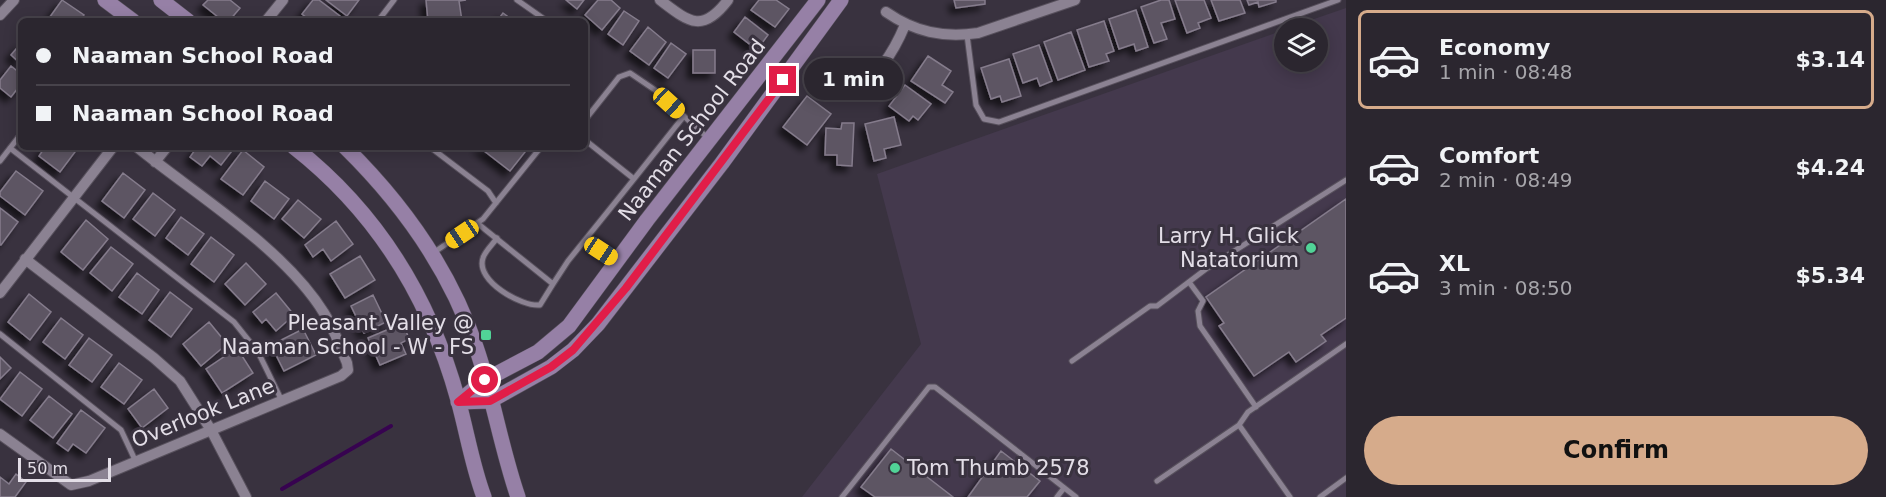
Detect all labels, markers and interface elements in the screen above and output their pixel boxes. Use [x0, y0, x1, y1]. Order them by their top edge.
map controls [1274, 18, 1328, 72]
button: layers [1274, 18, 1328, 72]
icon: car [1367, 33, 1421, 87]
street label: Naaman School Road [614, 34, 770, 226]
text: Economy [1439, 35, 1550, 60]
text: Naaman School Road [72, 43, 334, 68]
text: $3.14 [1795, 47, 1865, 72]
callout: 1 min [804, 59, 903, 101]
text: 1 min · 08:48 [1439, 60, 1573, 84]
route end [769, 66, 796, 93]
text: 1 min [822, 67, 885, 91]
car [650, 84, 688, 122]
text: Naaman School Road [72, 101, 334, 126]
icon: car [1367, 141, 1421, 195]
text: Comfort [1439, 143, 1539, 168]
text: $4.24 [1795, 155, 1865, 180]
text: 2 min · 08:49 [1439, 168, 1573, 192]
car [442, 216, 482, 252]
place label: Larry H. Glick Natatorium [1158, 224, 1300, 272]
car [581, 234, 621, 268]
marker: Larry H. Glick Natatorium [1304, 241, 1318, 255]
icon: car [1367, 249, 1421, 303]
text: XL [1439, 251, 1470, 276]
text: $5.34 [1795, 263, 1865, 288]
text: 3 min · 08:50 [1439, 276, 1573, 300]
place label: Pleasant Valley @ Naaman School - W - FS [222, 311, 474, 359]
marker: Pleasant Valley @ Naaman School - W - FS [479, 328, 493, 342]
route start [471, 366, 498, 393]
street label: Overlook Lane [128, 373, 278, 453]
button: Confirm [1364, 416, 1868, 485]
scale bar [18, 455, 111, 482]
place label: Tom Thumb 2578 [906, 456, 1090, 480]
text: 50 m [27, 459, 68, 478]
marker: Tom Thumb 2578 [888, 461, 902, 475]

